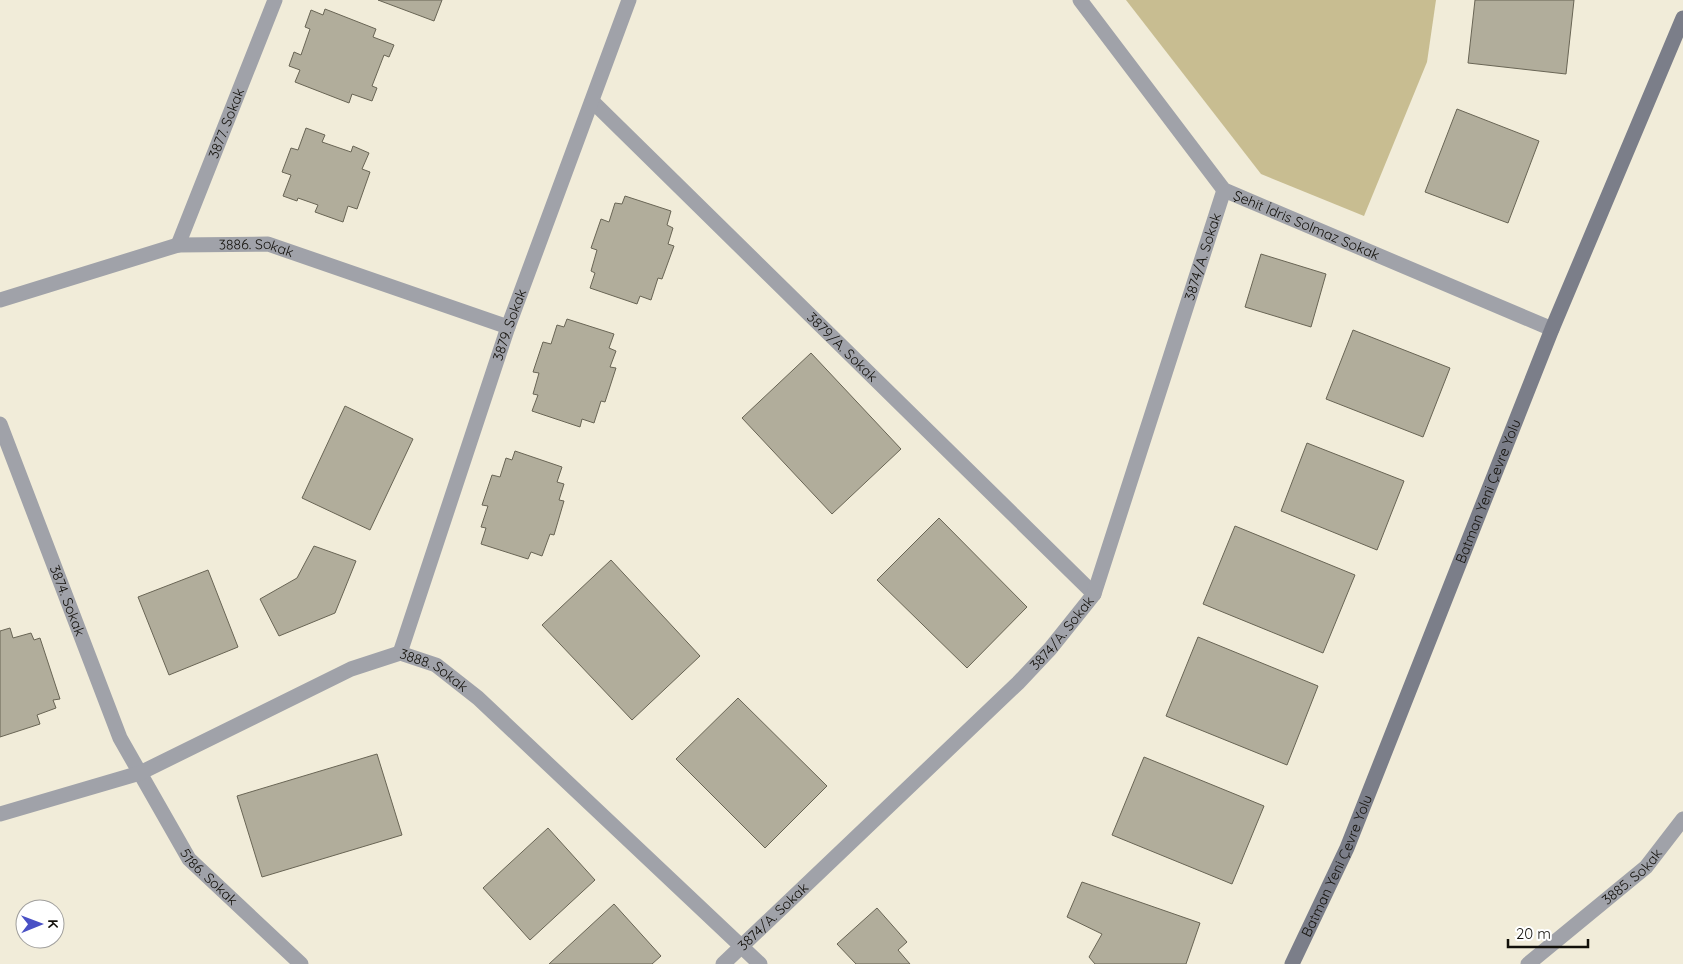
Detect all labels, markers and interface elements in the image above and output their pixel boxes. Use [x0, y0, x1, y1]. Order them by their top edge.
street label: 3877. Sokak [204, 85, 248, 161]
street label: Şehit İdris Solmaz Sokak [1231, 186, 1382, 264]
street label: 3874/A. Sokak [1180, 211, 1225, 303]
street label: 3886. Sokak [219, 235, 296, 261]
street label: 3879. Sokak [488, 286, 530, 363]
street label: 3879/A. Sokak [803, 308, 882, 386]
street label: Batman Yeni Çevre Yolu [1451, 416, 1525, 566]
street label: 3874. Sokak [46, 562, 89, 639]
street label: 3874/A. Sokak [1026, 592, 1098, 674]
street label: 3888. Sokak [397, 645, 472, 696]
street label: Batman Yeni Çevre Yolu [1297, 792, 1376, 940]
street label: 5186. Sokak [176, 845, 242, 909]
street label: 3885. Sokak [1598, 845, 1666, 909]
street label: 3874/A. Sokak [734, 879, 812, 954]
north arrow [15, 899, 65, 949]
scale bar [1508, 916, 1588, 948]
text: K [44, 919, 62, 929]
text: 20 m [1516, 924, 1551, 943]

